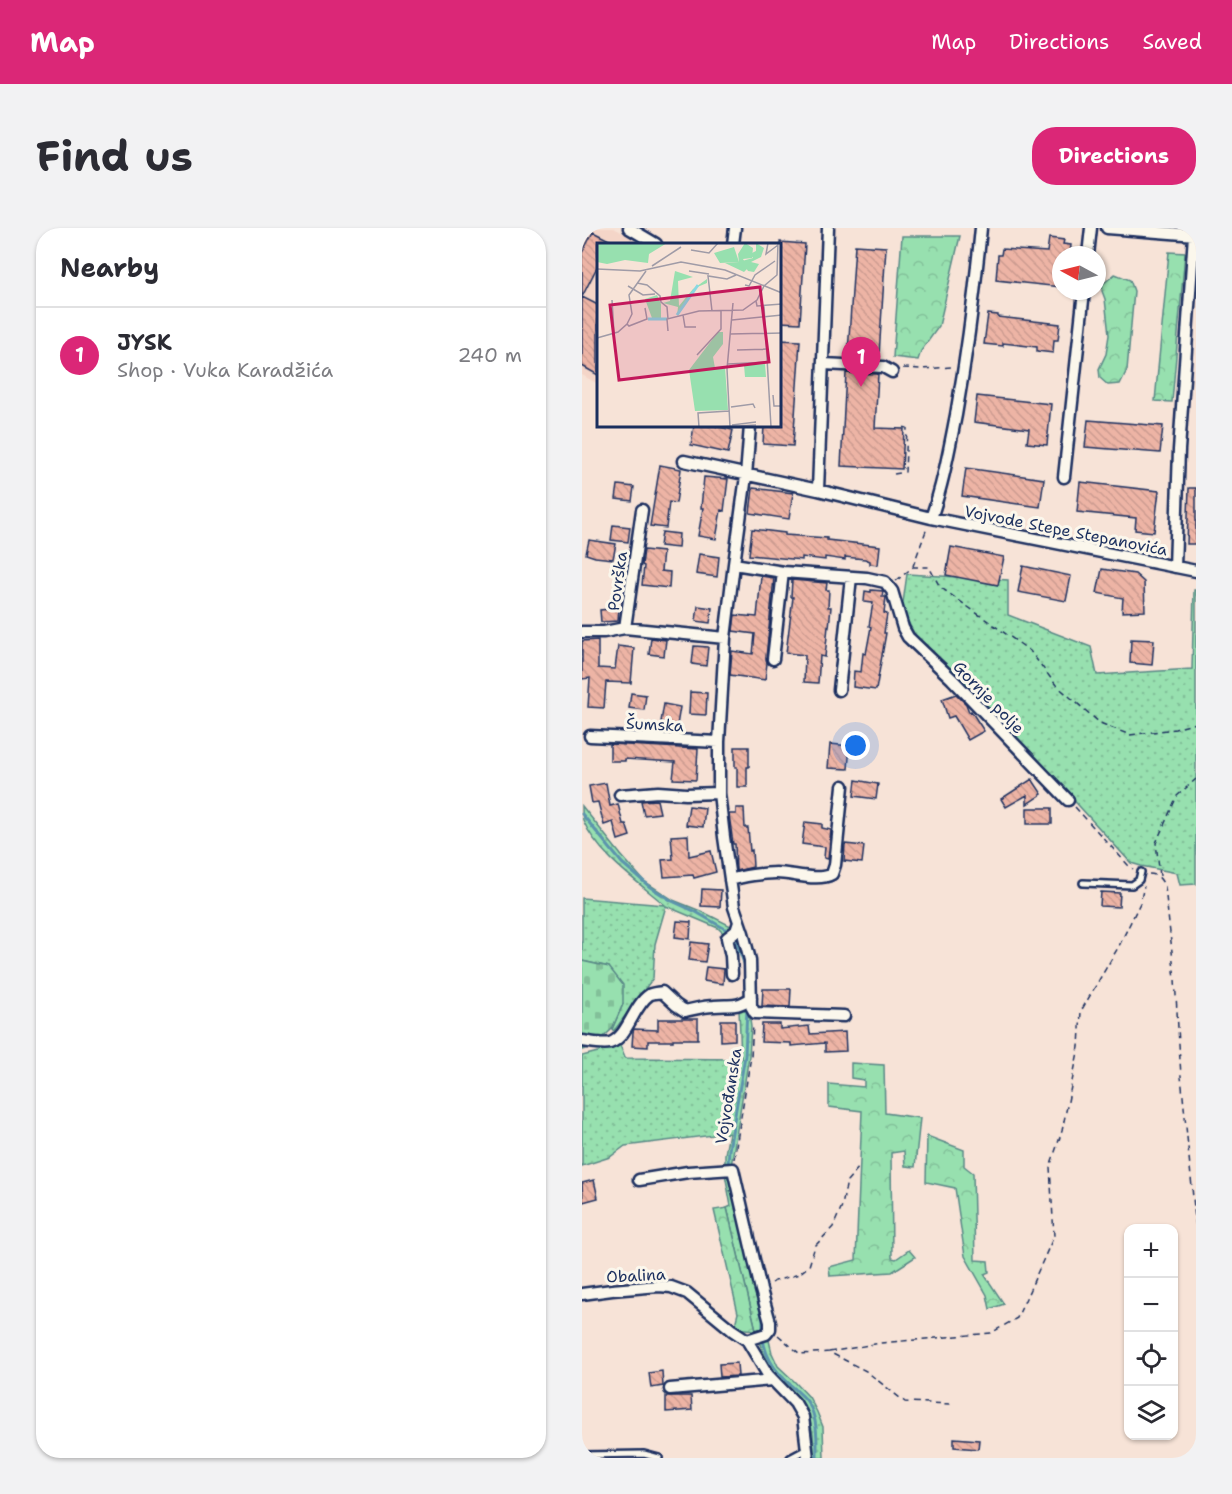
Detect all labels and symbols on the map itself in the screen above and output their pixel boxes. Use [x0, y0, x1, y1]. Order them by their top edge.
inset map [597, 243, 782, 428]
north arrow [1052, 246, 1106, 300]
pin: 1 [842, 338, 880, 387]
street label: Vojvode Stepe Stepanovića [962, 500, 1169, 561]
street label: Površka [603, 550, 632, 612]
street label: Gornje polje [949, 656, 1029, 738]
street label: Šumska [626, 713, 684, 736]
your location [841, 731, 870, 760]
street label: Vojvođanska [711, 1046, 746, 1146]
street label: Obalina [606, 1263, 666, 1288]

